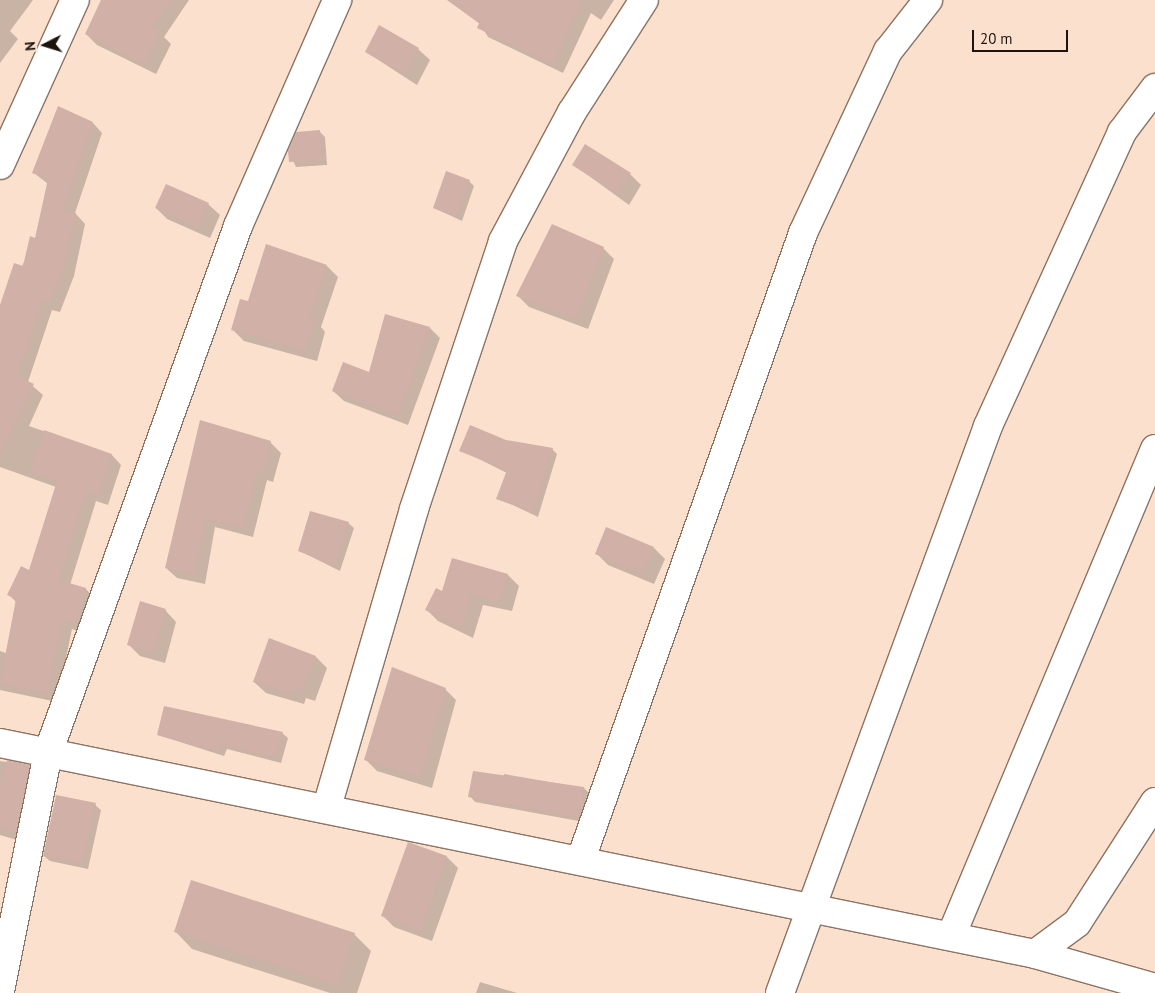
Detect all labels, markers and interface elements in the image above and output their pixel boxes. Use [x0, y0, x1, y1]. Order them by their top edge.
north arrow [20, 20, 70, 70]
scale bar [975, 20, 1071, 52]
text: 20 m [980, 29, 1013, 48]
text: N [21, 41, 39, 52]

